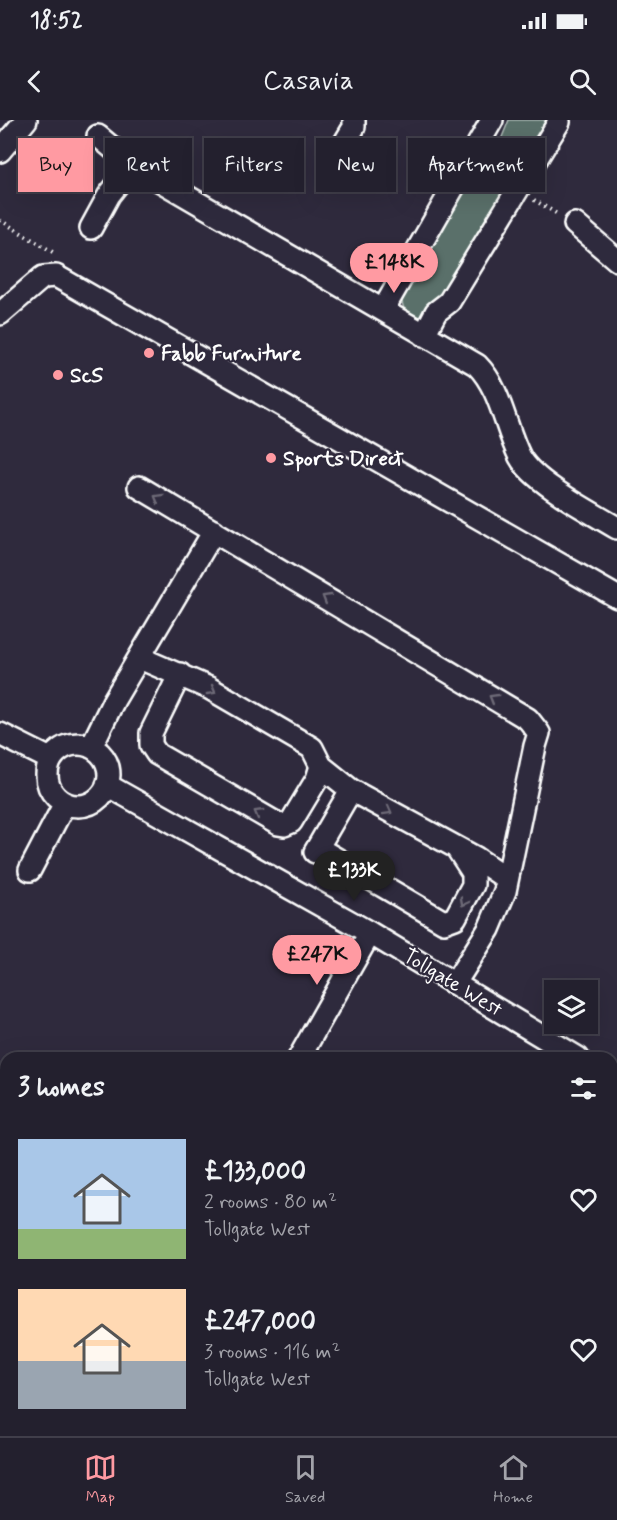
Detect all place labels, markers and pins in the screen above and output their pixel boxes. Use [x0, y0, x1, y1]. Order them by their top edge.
pin: £148K [352, 243, 436, 294]
place label: Fabb Furniture [161, 340, 302, 368]
marker: Fabb Furniture [142, 346, 156, 360]
place label: ScS [70, 362, 103, 390]
marker: ScS [51, 368, 65, 382]
place label: Sports Direct [283, 445, 404, 473]
marker: Sports Direct [264, 451, 278, 465]
pin: £133K [312, 851, 396, 902]
pin: £247K [275, 935, 359, 986]

